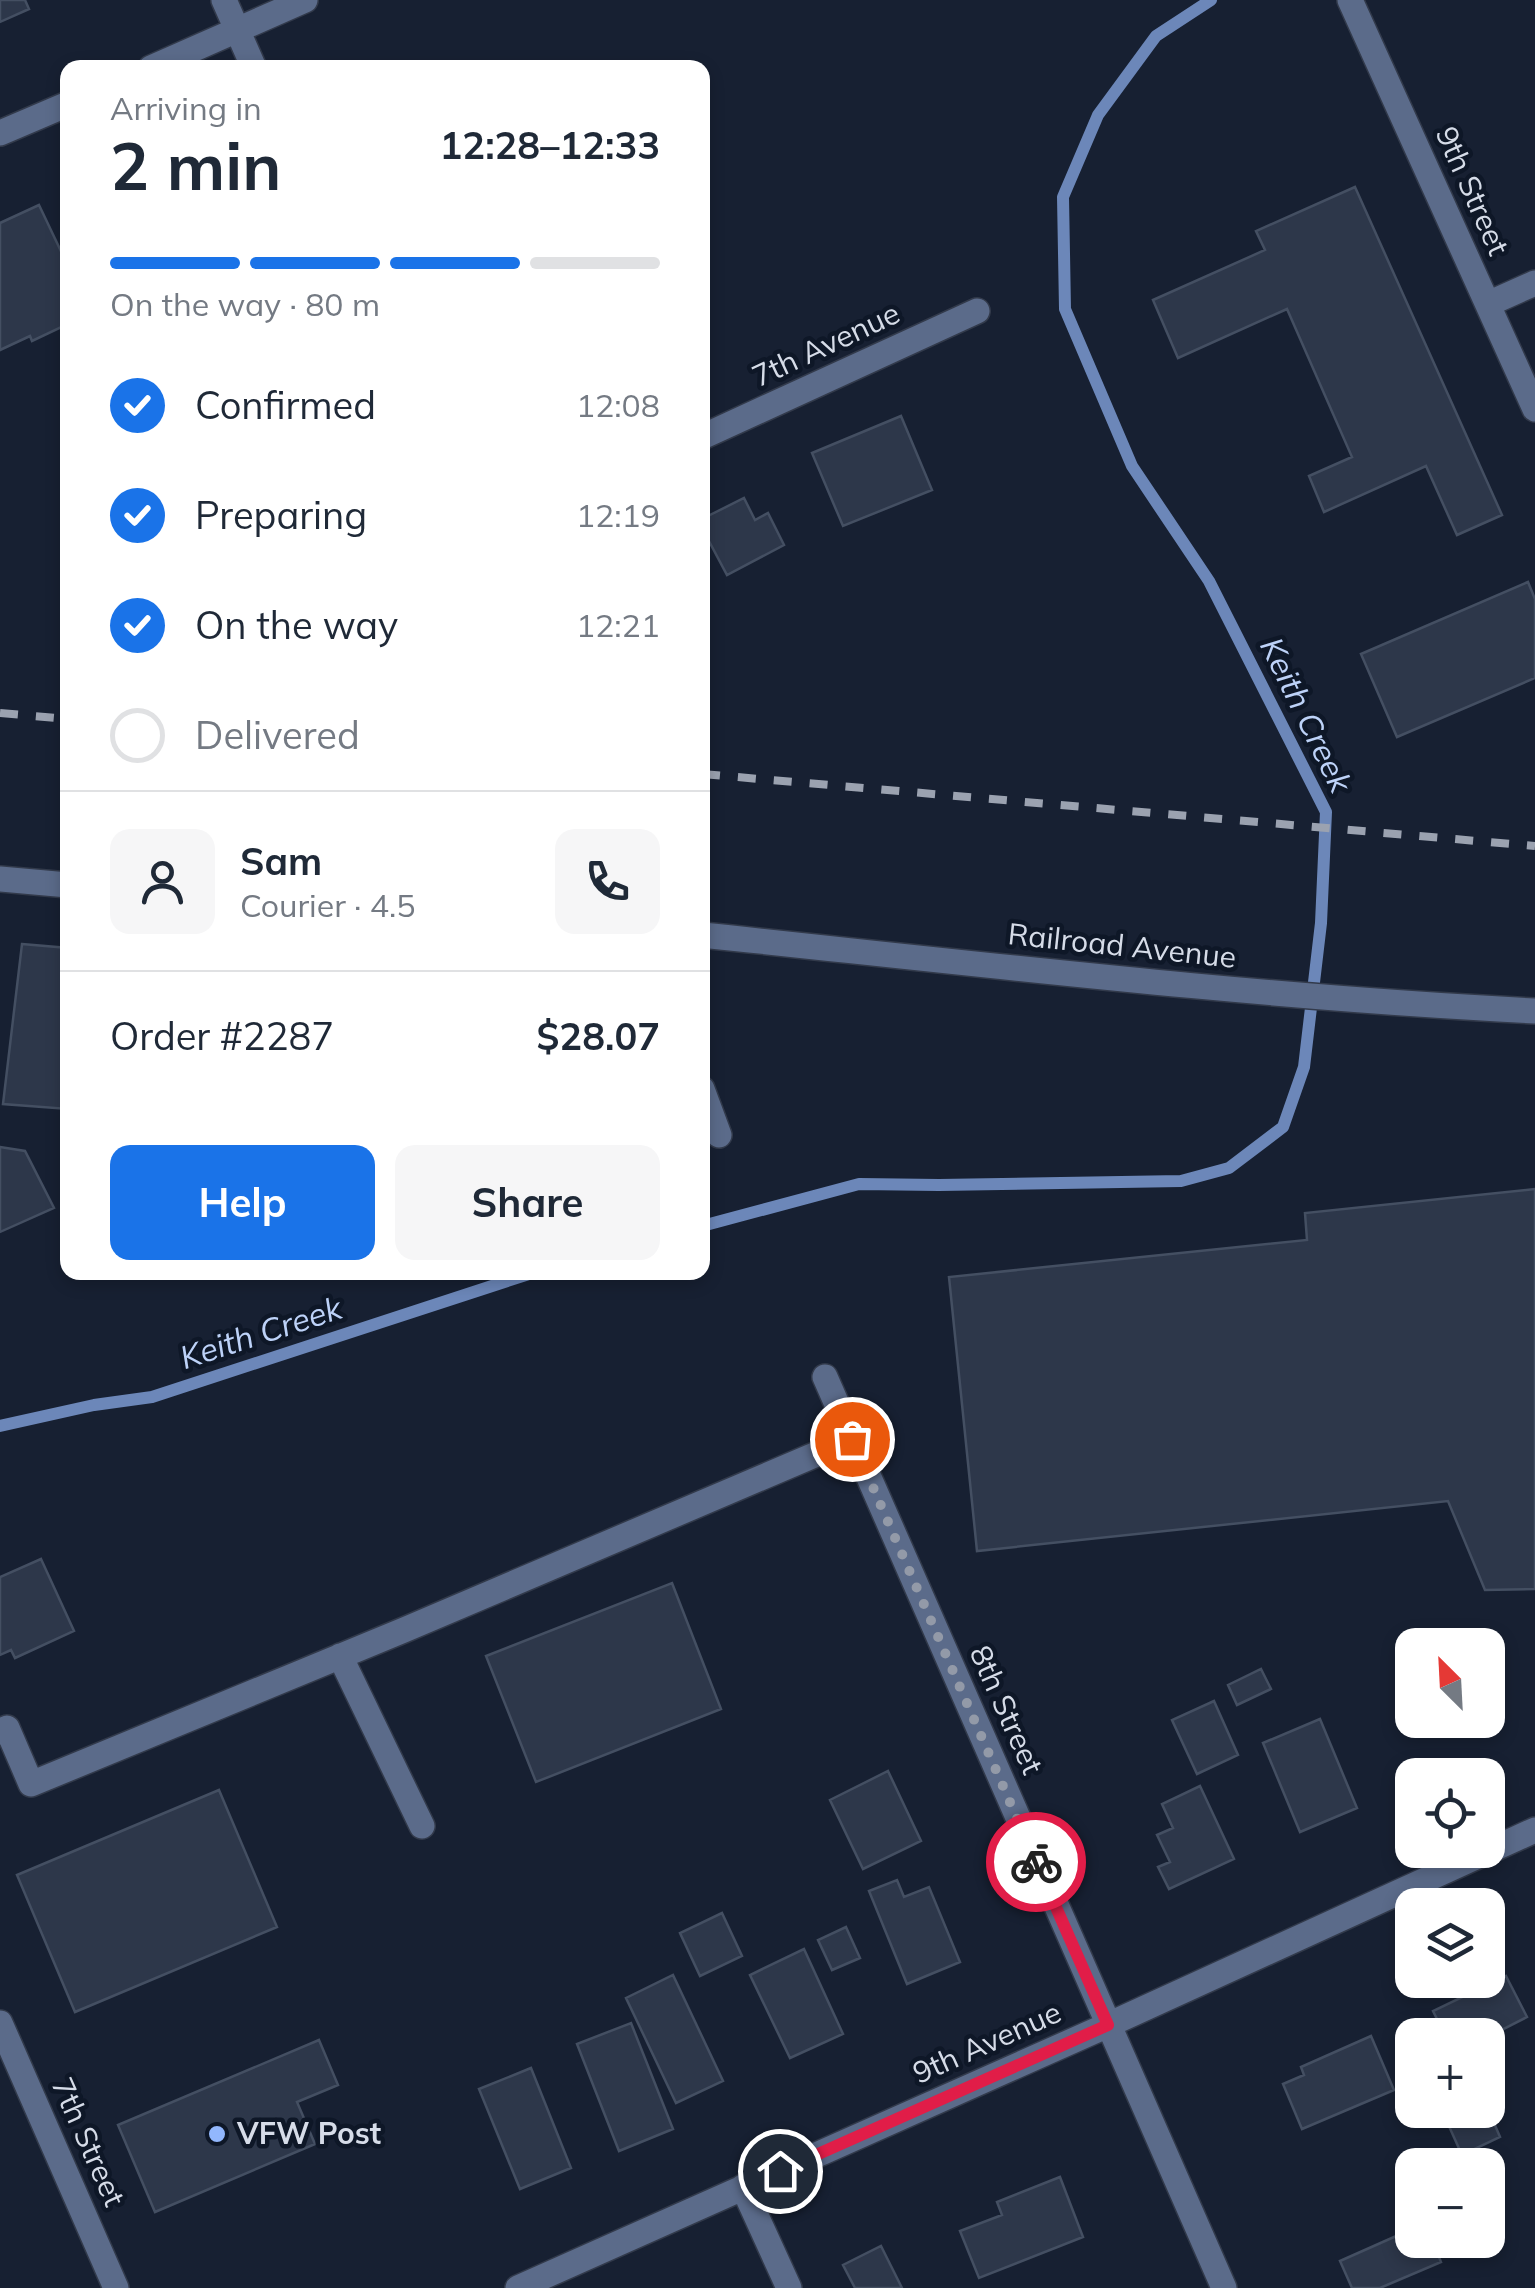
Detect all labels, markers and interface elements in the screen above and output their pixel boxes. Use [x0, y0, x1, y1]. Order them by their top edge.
text: Arriving in [110, 88, 262, 128]
street label: 9th Street [1428, 120, 1518, 261]
text: 12:28–12:33 [440, 121, 660, 169]
text: 2 min [110, 125, 281, 206]
text: On the way · 80 m [110, 284, 380, 324]
street label: 7th Avenue [746, 293, 905, 395]
icon: check [110, 378, 165, 433]
text: Confirmed [195, 381, 376, 429]
text: 12:08 [576, 385, 660, 425]
icon: check [110, 488, 165, 543]
text: Preparing [195, 491, 367, 539]
text: 12:19 [576, 495, 660, 535]
icon: check [110, 598, 165, 653]
text: On the way [195, 601, 398, 649]
text: 12:21 [576, 605, 660, 645]
water label: Keith Creek [1252, 630, 1362, 800]
text: Delivered [195, 711, 360, 759]
button: person [110, 829, 215, 934]
button: phone [555, 829, 660, 934]
text: Sam [240, 837, 322, 885]
text: Courier · 4.5 [240, 885, 416, 925]
street label: Railroad Avenue [1006, 914, 1238, 976]
text: Order #2287 [110, 1012, 334, 1060]
text: $28.07 [537, 1012, 660, 1060]
button: Help [110, 1145, 375, 1260]
button: Share [395, 1145, 660, 1260]
water label: Keith Creek [175, 1287, 348, 1377]
pin [810, 1397, 895, 1482]
icon: bag [825, 1412, 880, 1467]
north arrow [1395, 1628, 1505, 1738]
map controls [1395, 1628, 1505, 2258]
street label: 8th Street [962, 1639, 1052, 1780]
button: locate [1395, 1758, 1505, 1868]
courier [986, 1812, 1086, 1912]
icon: bike [1009, 1835, 1064, 1890]
button: layers [1395, 1888, 1505, 1998]
street label: 9th Avenue [907, 1993, 1067, 2092]
button: + [1395, 2018, 1505, 2128]
street label: 7th Street [44, 2071, 134, 2212]
place label: VFW Post [236, 2114, 381, 2152]
marker: VFW Post [206, 2123, 228, 2145]
pin [738, 2129, 823, 2214]
icon: home [753, 2144, 808, 2199]
button: − [1395, 2148, 1505, 2258]

